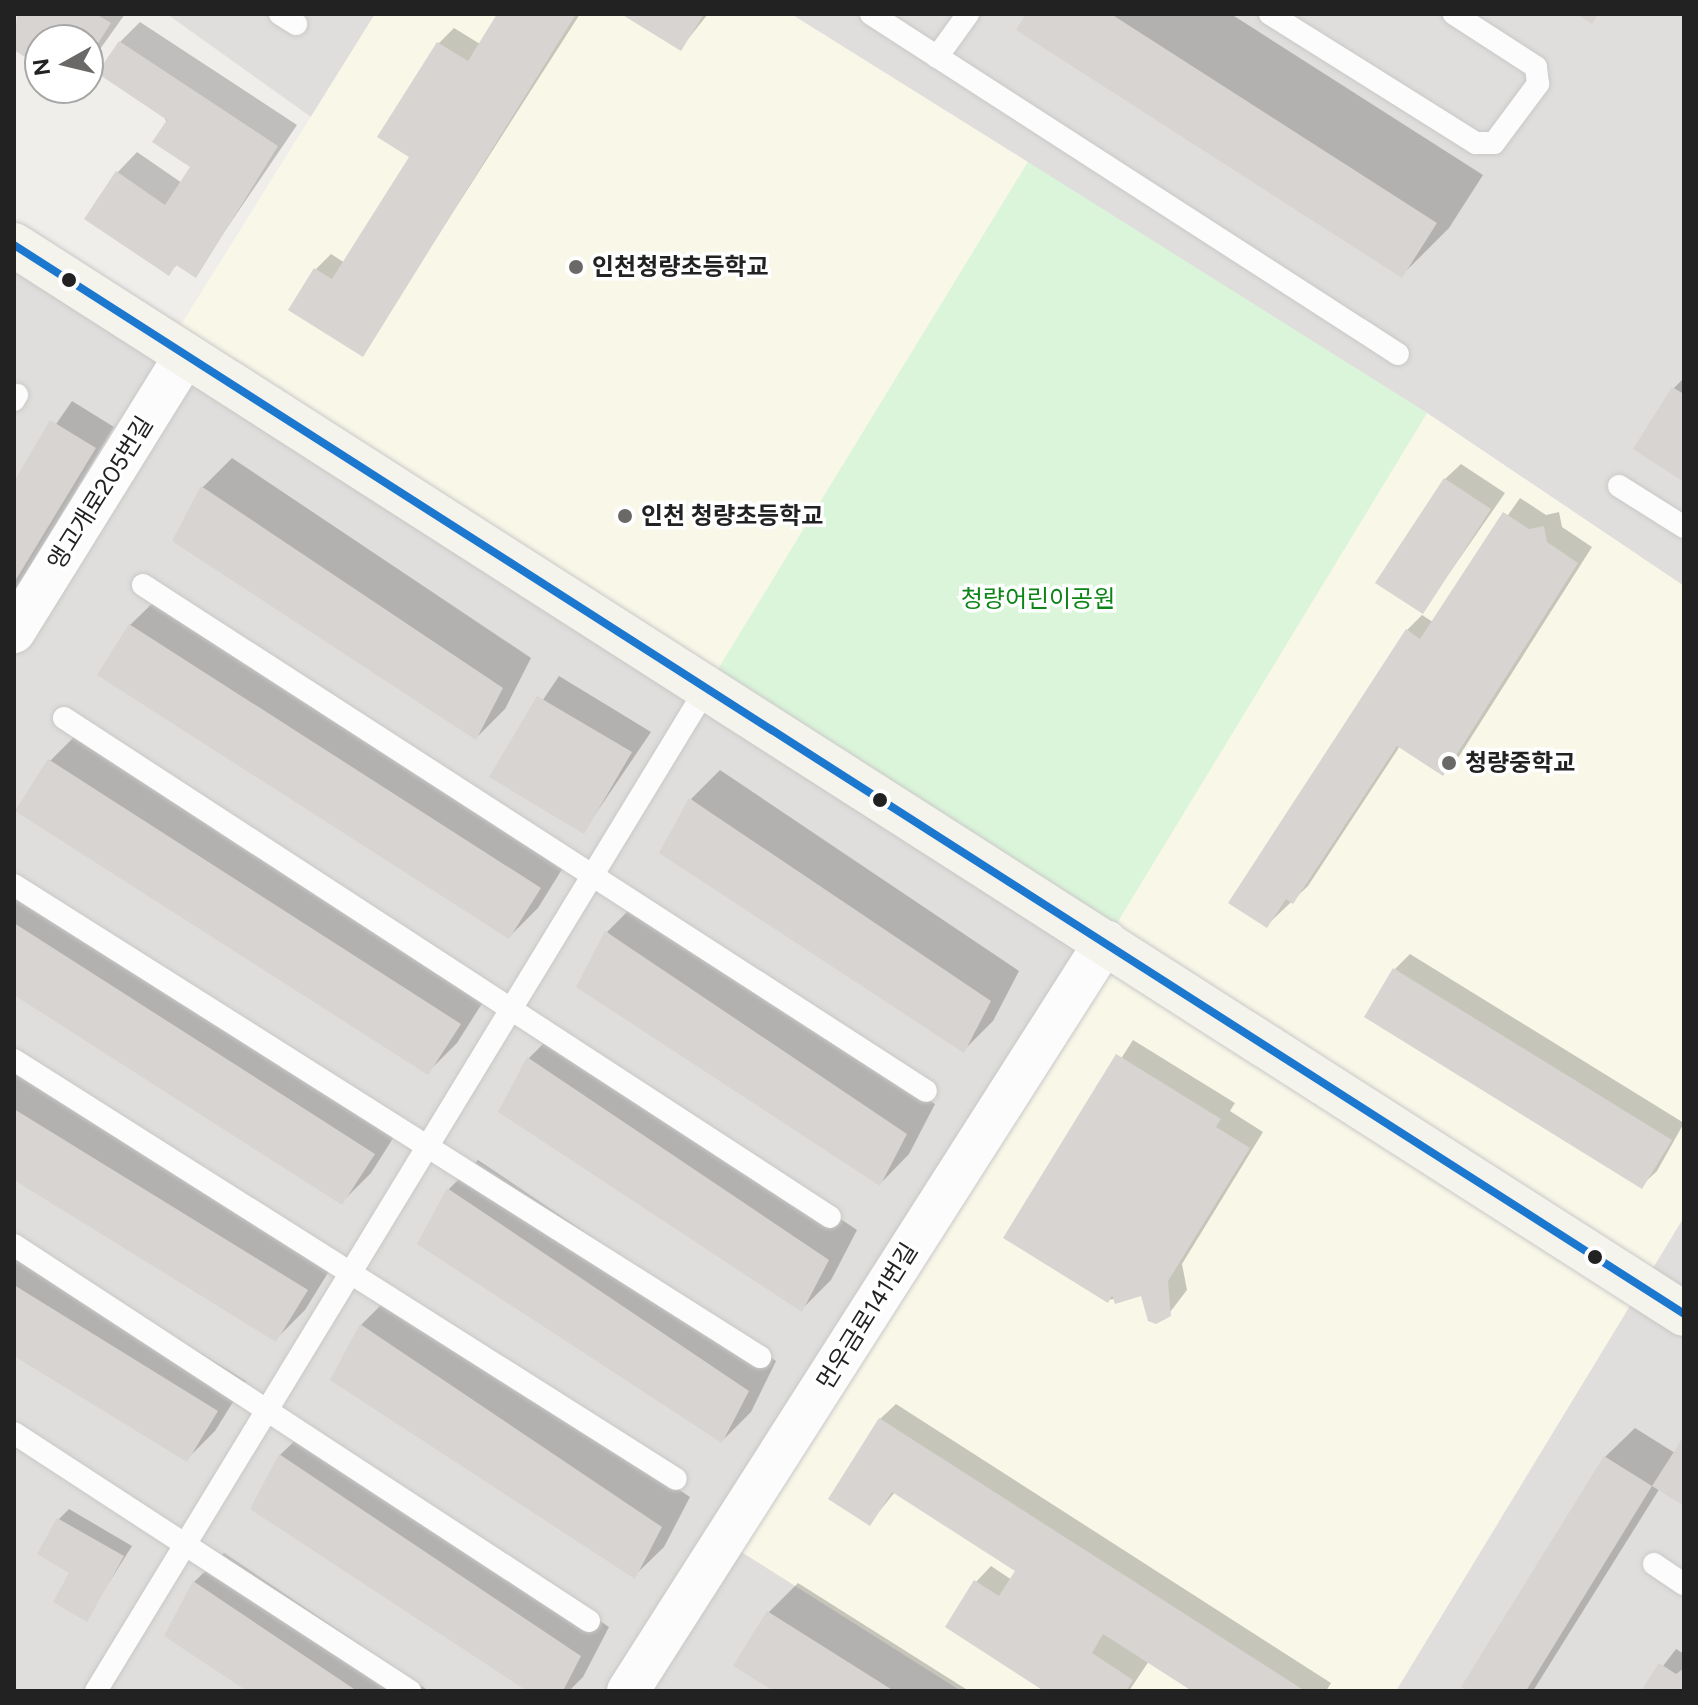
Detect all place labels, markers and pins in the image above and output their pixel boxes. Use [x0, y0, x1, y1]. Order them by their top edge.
place label: 인천청량초등학교 [592, 253, 769, 281]
marker: 인천청량초등학교 [567, 258, 585, 276]
unlabelled marker [61, 272, 77, 288]
place label: 인천 청량초등학교 [641, 502, 823, 530]
marker: 인천 청량초등학교 [616, 507, 634, 525]
place label: 청량중학교 [1465, 749, 1575, 777]
marker: 청량중학교 [1440, 754, 1458, 772]
unlabelled marker [872, 792, 888, 808]
unlabelled marker [1587, 1249, 1603, 1265]

